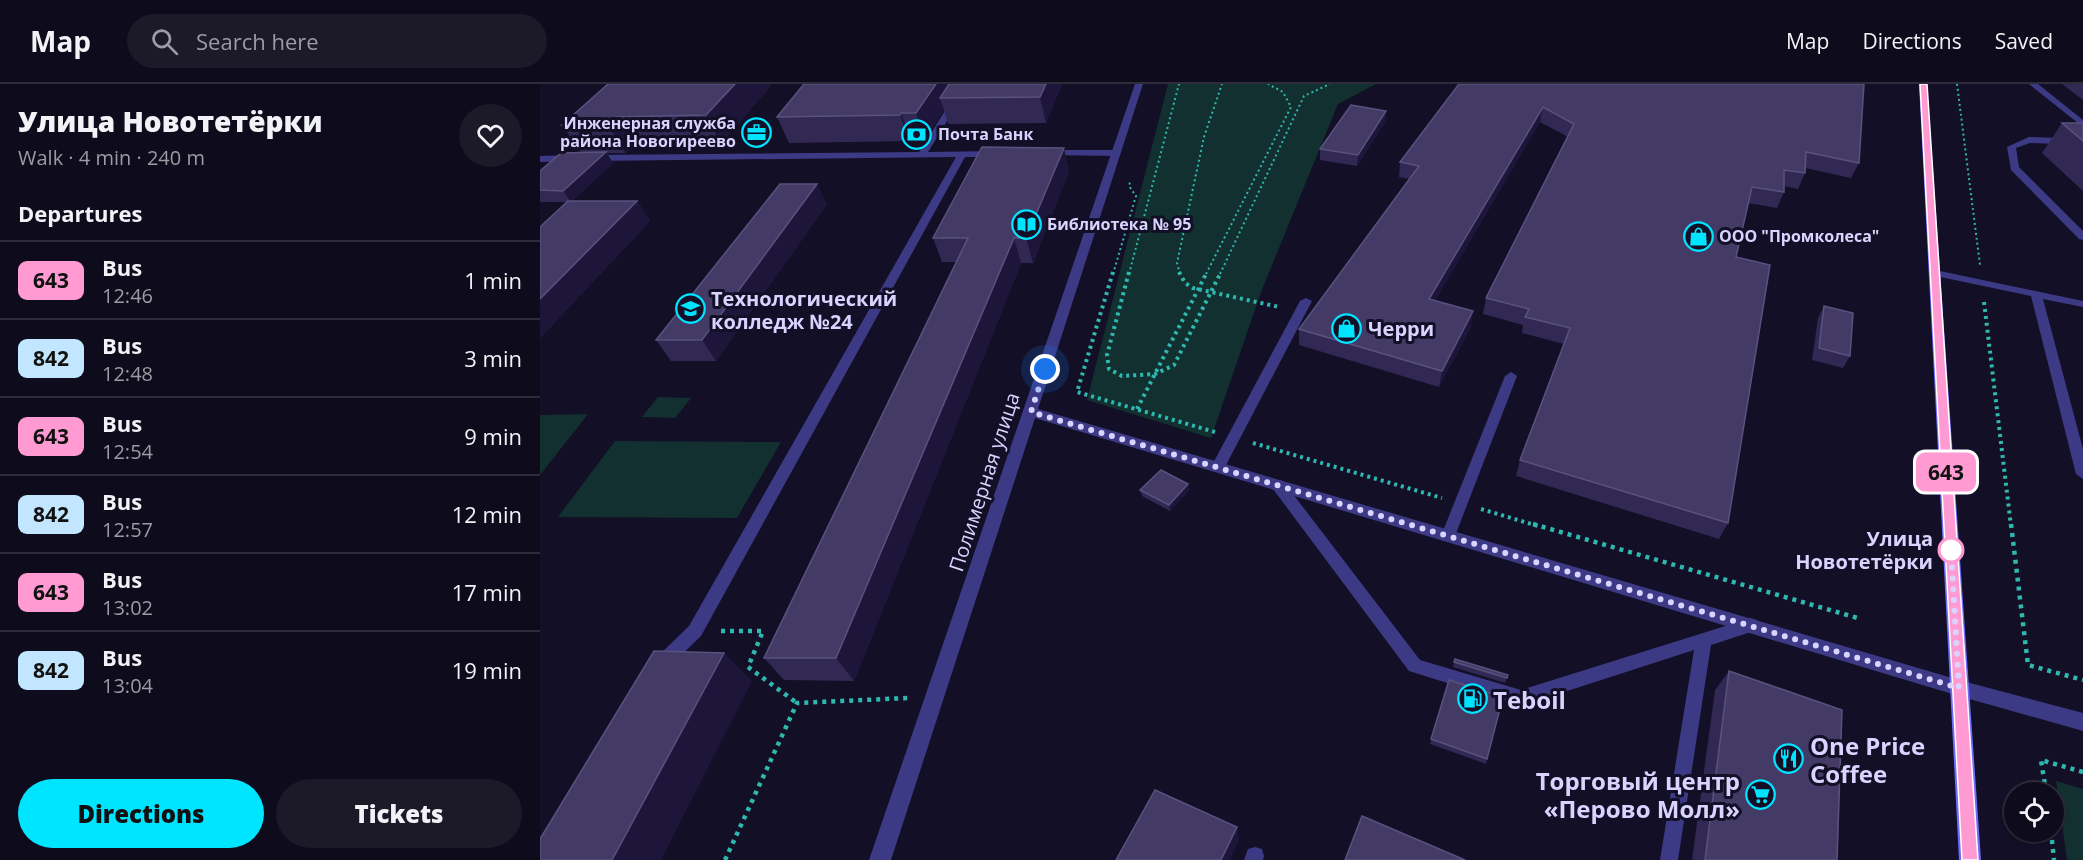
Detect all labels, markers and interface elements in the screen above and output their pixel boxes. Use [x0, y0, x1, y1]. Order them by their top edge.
search box [127, 14, 547, 68]
text: Map [30, 22, 91, 60]
icon: search [148, 25, 181, 58]
text: Search here [196, 26, 319, 56]
text: Map [1786, 27, 1829, 55]
text: Directions [1862, 27, 1962, 55]
text: Saved [1995, 27, 2053, 55]
text: Улица Новотетёрки [18, 102, 323, 140]
button: heart [459, 104, 522, 167]
place label: Инженерная служба района Новогиреево [560, 112, 736, 152]
office icon: Инженерная служба района Новогиреево [741, 116, 773, 148]
bank icon: Почта Банк [901, 118, 933, 150]
place label: Почта Банк [938, 123, 1033, 145]
text: Walk · 4 min · 240 m [18, 144, 205, 171]
text: Departures [18, 198, 142, 228]
library icon: Библиотека № 95 [1010, 208, 1042, 240]
place label: Библиотека № 95 [1047, 213, 1191, 235]
shop icon: ООО "Промколеса" [1682, 220, 1714, 252]
place label: ООО "Промколеса" [1719, 225, 1879, 247]
text: Bus [102, 252, 142, 282]
text: 1 min [464, 265, 522, 295]
text: 643 [33, 266, 69, 294]
text: 12:46 [102, 282, 153, 309]
place label: Технологический колледж №24 [711, 285, 897, 335]
school or university icon: Технологический колледж №24 [674, 293, 706, 325]
shop icon: Черри [1331, 312, 1363, 344]
place label: Черри [1368, 315, 1434, 342]
text: Bus [102, 330, 142, 360]
text: 3 min [464, 343, 522, 373]
text: 842 [33, 344, 69, 372]
your location [1030, 354, 1060, 384]
text: 12:48 [102, 360, 153, 387]
street label: Полимерная улица [942, 389, 1026, 575]
text: Bus [102, 408, 142, 438]
text: 9 min [464, 421, 522, 451]
text: 643 [33, 422, 69, 450]
text: 12:54 [102, 438, 153, 465]
line badge: 643 [1912, 452, 1980, 492]
text: 643 [1928, 458, 1964, 486]
text: Bus [102, 486, 142, 516]
text: 12 min [452, 499, 522, 529]
text: 842 [33, 500, 69, 528]
text: 12:57 [102, 516, 153, 543]
place label: Улица Новотетёрки [1795, 525, 1933, 575]
marker: Улица Новотетёрки [1938, 537, 1964, 563]
text: Bus [102, 564, 142, 594]
text: 17 min [452, 577, 522, 607]
text: 643 [33, 578, 69, 606]
text: 13:02 [102, 594, 153, 621]
text: Bus [102, 642, 142, 672]
text: 19 min [452, 655, 522, 685]
text: 842 [33, 656, 69, 684]
text: 13:04 [102, 672, 153, 699]
fuel station icon: Teboil [1456, 683, 1488, 715]
place label: Teboil [1493, 683, 1566, 716]
place label: One Price Coffee [1810, 729, 1925, 790]
restaurant icon: One Price Coffee [1773, 743, 1805, 775]
place label: Торговый центр «Перово Молл» [1536, 764, 1740, 825]
supermarket icon: Торговый центр «Перово Молл» [1745, 778, 1777, 810]
button: Directions [18, 779, 264, 848]
button: Tickets [276, 779, 522, 848]
map controls [2004, 782, 2064, 842]
button: locate [2004, 782, 2064, 842]

